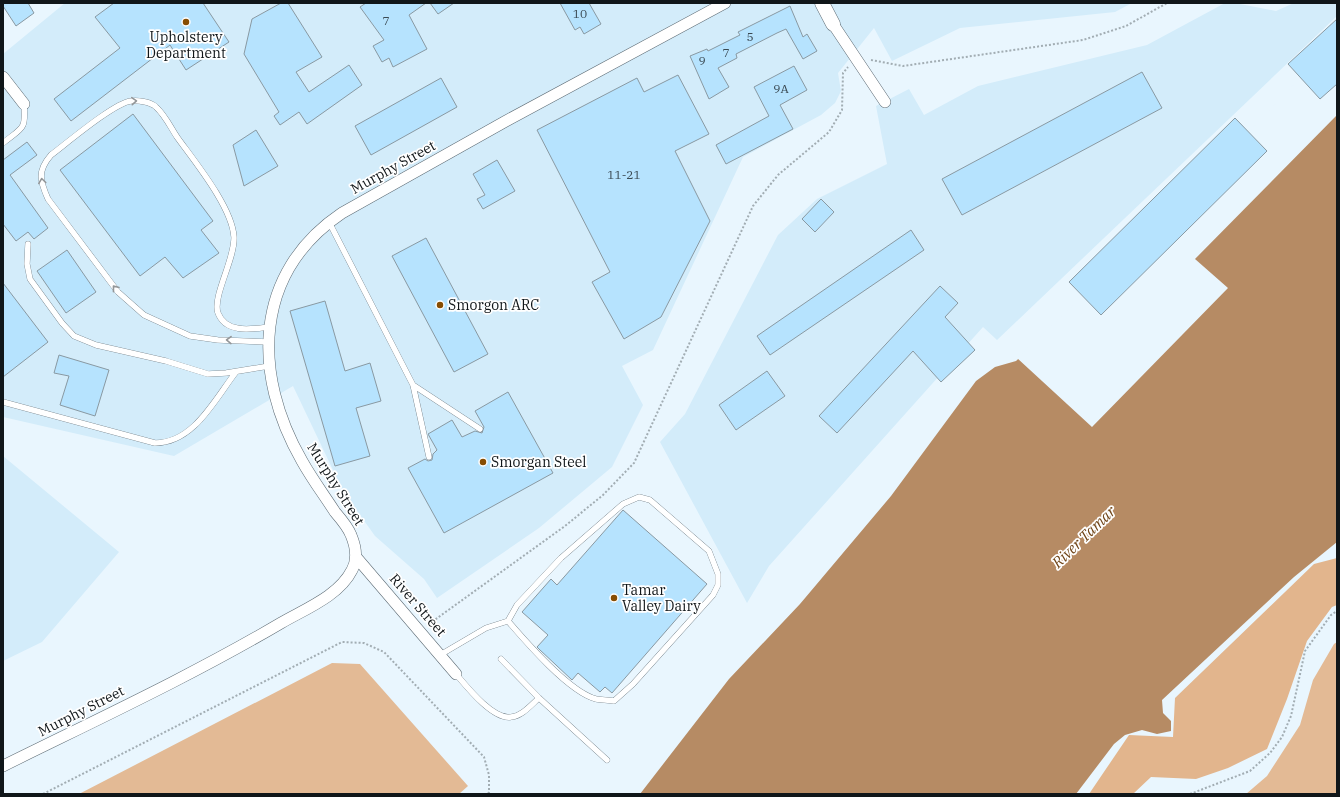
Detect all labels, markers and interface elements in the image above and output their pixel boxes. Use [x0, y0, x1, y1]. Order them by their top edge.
house number: 10 [573, 6, 587, 21]
house number: 7 [382, 13, 390, 28]
marker: Upholstery Department [181, 17, 191, 27]
place label: Upholstery Department [146, 28, 226, 62]
house number: 5 [746, 29, 754, 44]
house number: 7 [722, 45, 730, 60]
house number: 9 [698, 53, 706, 68]
house number: 9A [773, 81, 789, 96]
one-way arrow [131, 97, 137, 105]
street label: Murphy Street [347, 136, 439, 198]
house number: 11-21 [607, 167, 641, 182]
one-way arrow [38, 178, 47, 185]
one-way arrow [113, 285, 120, 292]
place label: Smorgon ARC [448, 296, 539, 314]
marker: Smorgon ARC [435, 300, 445, 310]
one-way arrow [226, 336, 232, 345]
street label: Murphy Street [303, 439, 369, 529]
place label: Smorgan Steel [491, 453, 586, 471]
marker: Smorgan Steel [478, 457, 488, 467]
water label: River Tamar [1047, 501, 1120, 572]
street label: River Street [386, 570, 450, 640]
place label: Tamar Valley Dairy [622, 581, 701, 615]
marker: Tamar Valley Dairy [609, 593, 619, 603]
street label: Murphy Street [35, 682, 127, 740]

